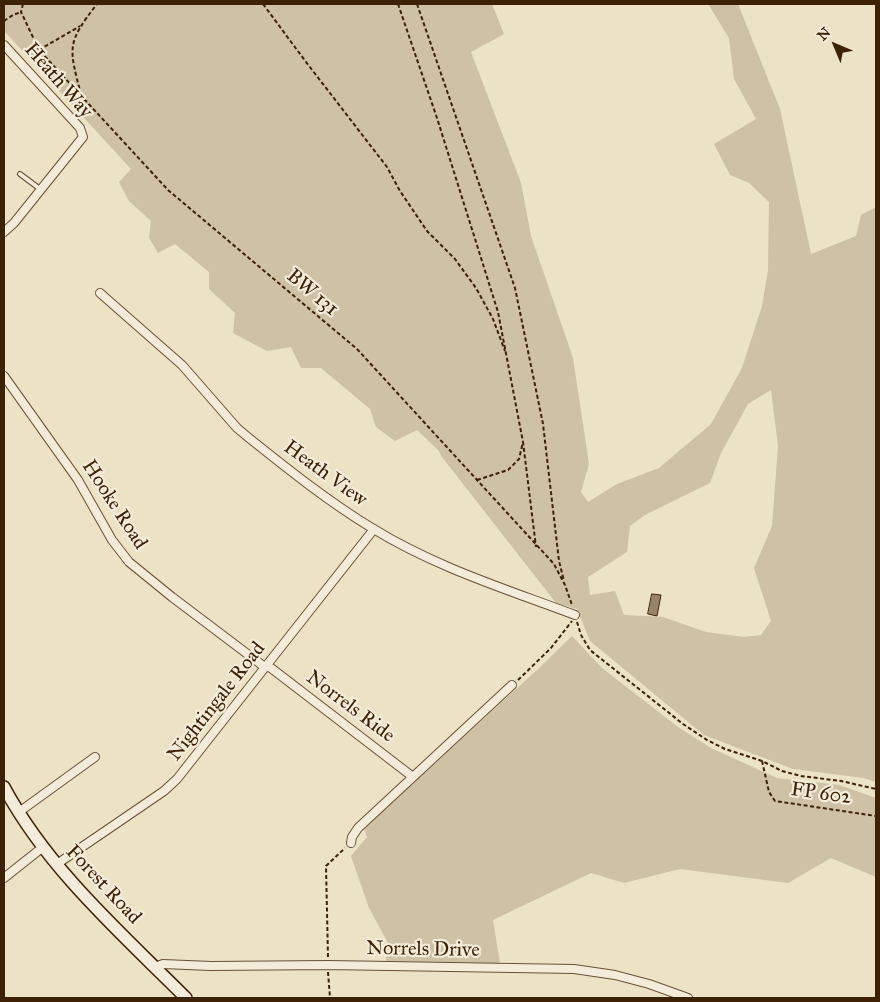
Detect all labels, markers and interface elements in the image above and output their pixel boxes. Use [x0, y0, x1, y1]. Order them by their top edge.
north arrow [810, 20, 860, 70]
text: N [814, 24, 834, 44]
street label: Heath Way [19, 38, 97, 124]
street label: BW 131 [281, 265, 343, 321]
street label: Heath View [279, 436, 371, 512]
street label: Hooke Road [76, 456, 152, 554]
street label: Nightingale Road [163, 638, 271, 766]
street label: Norrels Ride [301, 666, 399, 748]
street label: FP 602 [789, 778, 853, 810]
street label: Forest Road [60, 840, 146, 930]
street label: Norrels Drive [366, 937, 480, 963]

